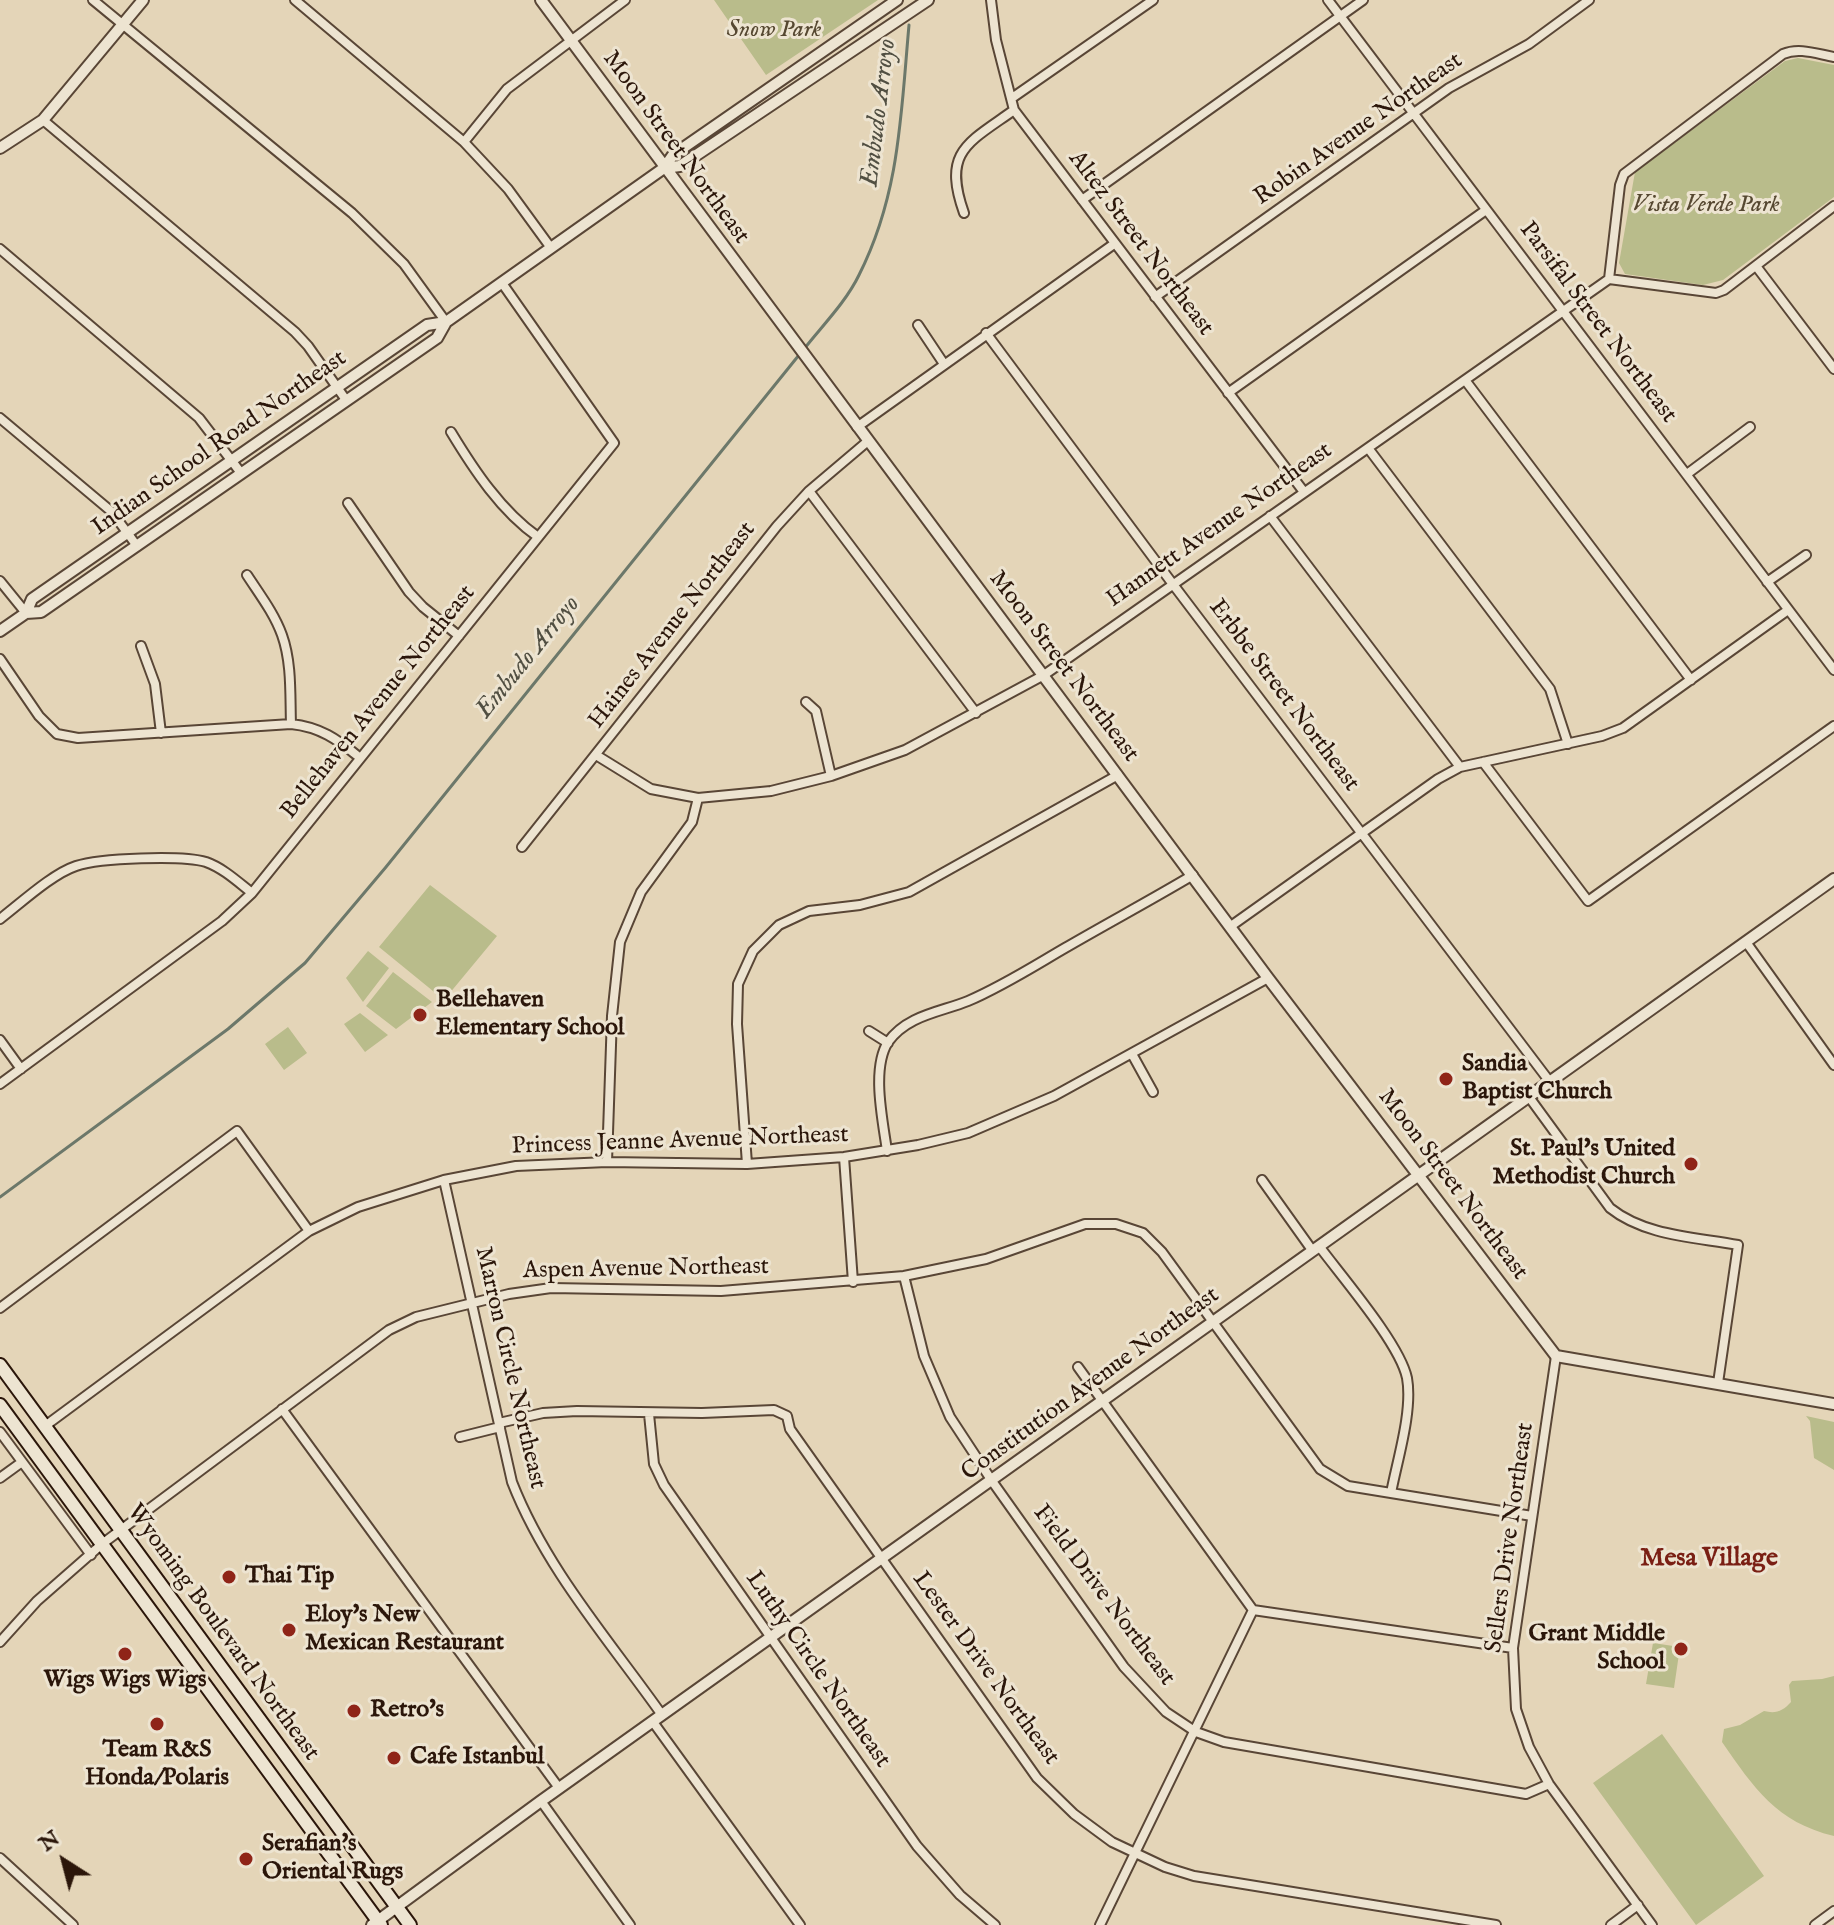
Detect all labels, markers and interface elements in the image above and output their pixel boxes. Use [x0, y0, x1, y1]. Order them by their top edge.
park label: Snow Park [727, 17, 821, 45]
water label: Embudo Arroyo [855, 37, 905, 189]
street label: Moon Street Northeast [595, 46, 755, 250]
street label: Robin Avenue Northeast [1249, 47, 1469, 213]
street label: Altez Street Northeast [1061, 146, 1219, 342]
park label: Vista Verde Park [1632, 192, 1780, 220]
street label: Parsifal Street Northeast [1512, 217, 1682, 429]
street label: Indian School Road Northeast [87, 345, 353, 543]
street label: Hannett Avenue Northeast [1102, 437, 1338, 615]
street label: Haines Avenue Northeast [583, 517, 763, 735]
street label: Moon Street Northeast [982, 566, 1144, 768]
street label: Bellehaven Avenue Northeast [276, 580, 482, 826]
water label: Embudo Arroyo [470, 590, 588, 726]
street label: Erbbe Street Northeast [1201, 594, 1365, 798]
place label: Bellehaven Elementary School [436, 987, 624, 1043]
marker: Bellehaven Elementary School [411, 1006, 429, 1024]
place label: Sandia Baptist Church [1462, 1051, 1612, 1107]
marker: Sandia Baptist Church [1437, 1070, 1455, 1088]
street label: Moon Street Northeast [1371, 1084, 1533, 1286]
street label: Princess Jeanne Avenue Northeast [511, 1122, 849, 1162]
place label: St. Paul's United Methodist Church [1493, 1136, 1675, 1192]
marker: St. Paul's United Methodist Church [1682, 1155, 1700, 1173]
street label: Marron Circle Northeast [467, 1244, 551, 1492]
street label: Aspen Avenue Northeast [523, 1253, 769, 1287]
street label: Constitution Avenue Northeast [957, 1282, 1225, 1488]
street label: Sellers Drive Northeast [1481, 1421, 1541, 1655]
street label: Wyoming Boulevard Northeast [119, 1499, 325, 1767]
street label: Field Drive Northeast [1026, 1500, 1180, 1692]
district label: Mesa Village [1640, 1544, 1778, 1576]
place label: Thai Tip [245, 1563, 334, 1591]
street label: Luthy Circle Northeast [738, 1566, 896, 1774]
street label: Lester Drive Northeast [905, 1567, 1065, 1771]
marker: Thai Tip [220, 1568, 238, 1586]
place label: Eloy's New Mexican Restaurant [305, 1602, 504, 1658]
marker: Eloy's New Mexican Restaurant [280, 1621, 298, 1639]
place label: Grant Middle School [1529, 1621, 1665, 1677]
marker: Grant Middle School [1672, 1640, 1690, 1658]
marker: Wigs Wigs Wigs [116, 1645, 134, 1663]
place label: Wigs Wigs Wigs [44, 1667, 206, 1695]
place label: Retro's [370, 1697, 444, 1725]
marker: Retro's [345, 1702, 363, 1720]
marker: Team R&S Honda/Polaris [148, 1715, 166, 1733]
place label: Team R&S Honda/Polaris [85, 1737, 229, 1793]
place label: Cafe Istanbul [410, 1744, 544, 1772]
marker: Cafe Istanbul [385, 1749, 403, 1767]
north arrow [24, 1821, 104, 1901]
text: N [34, 1825, 66, 1859]
place label: Serafian's Oriental Rugs [262, 1831, 403, 1887]
marker: Serafian's Oriental Rugs [237, 1850, 255, 1868]

